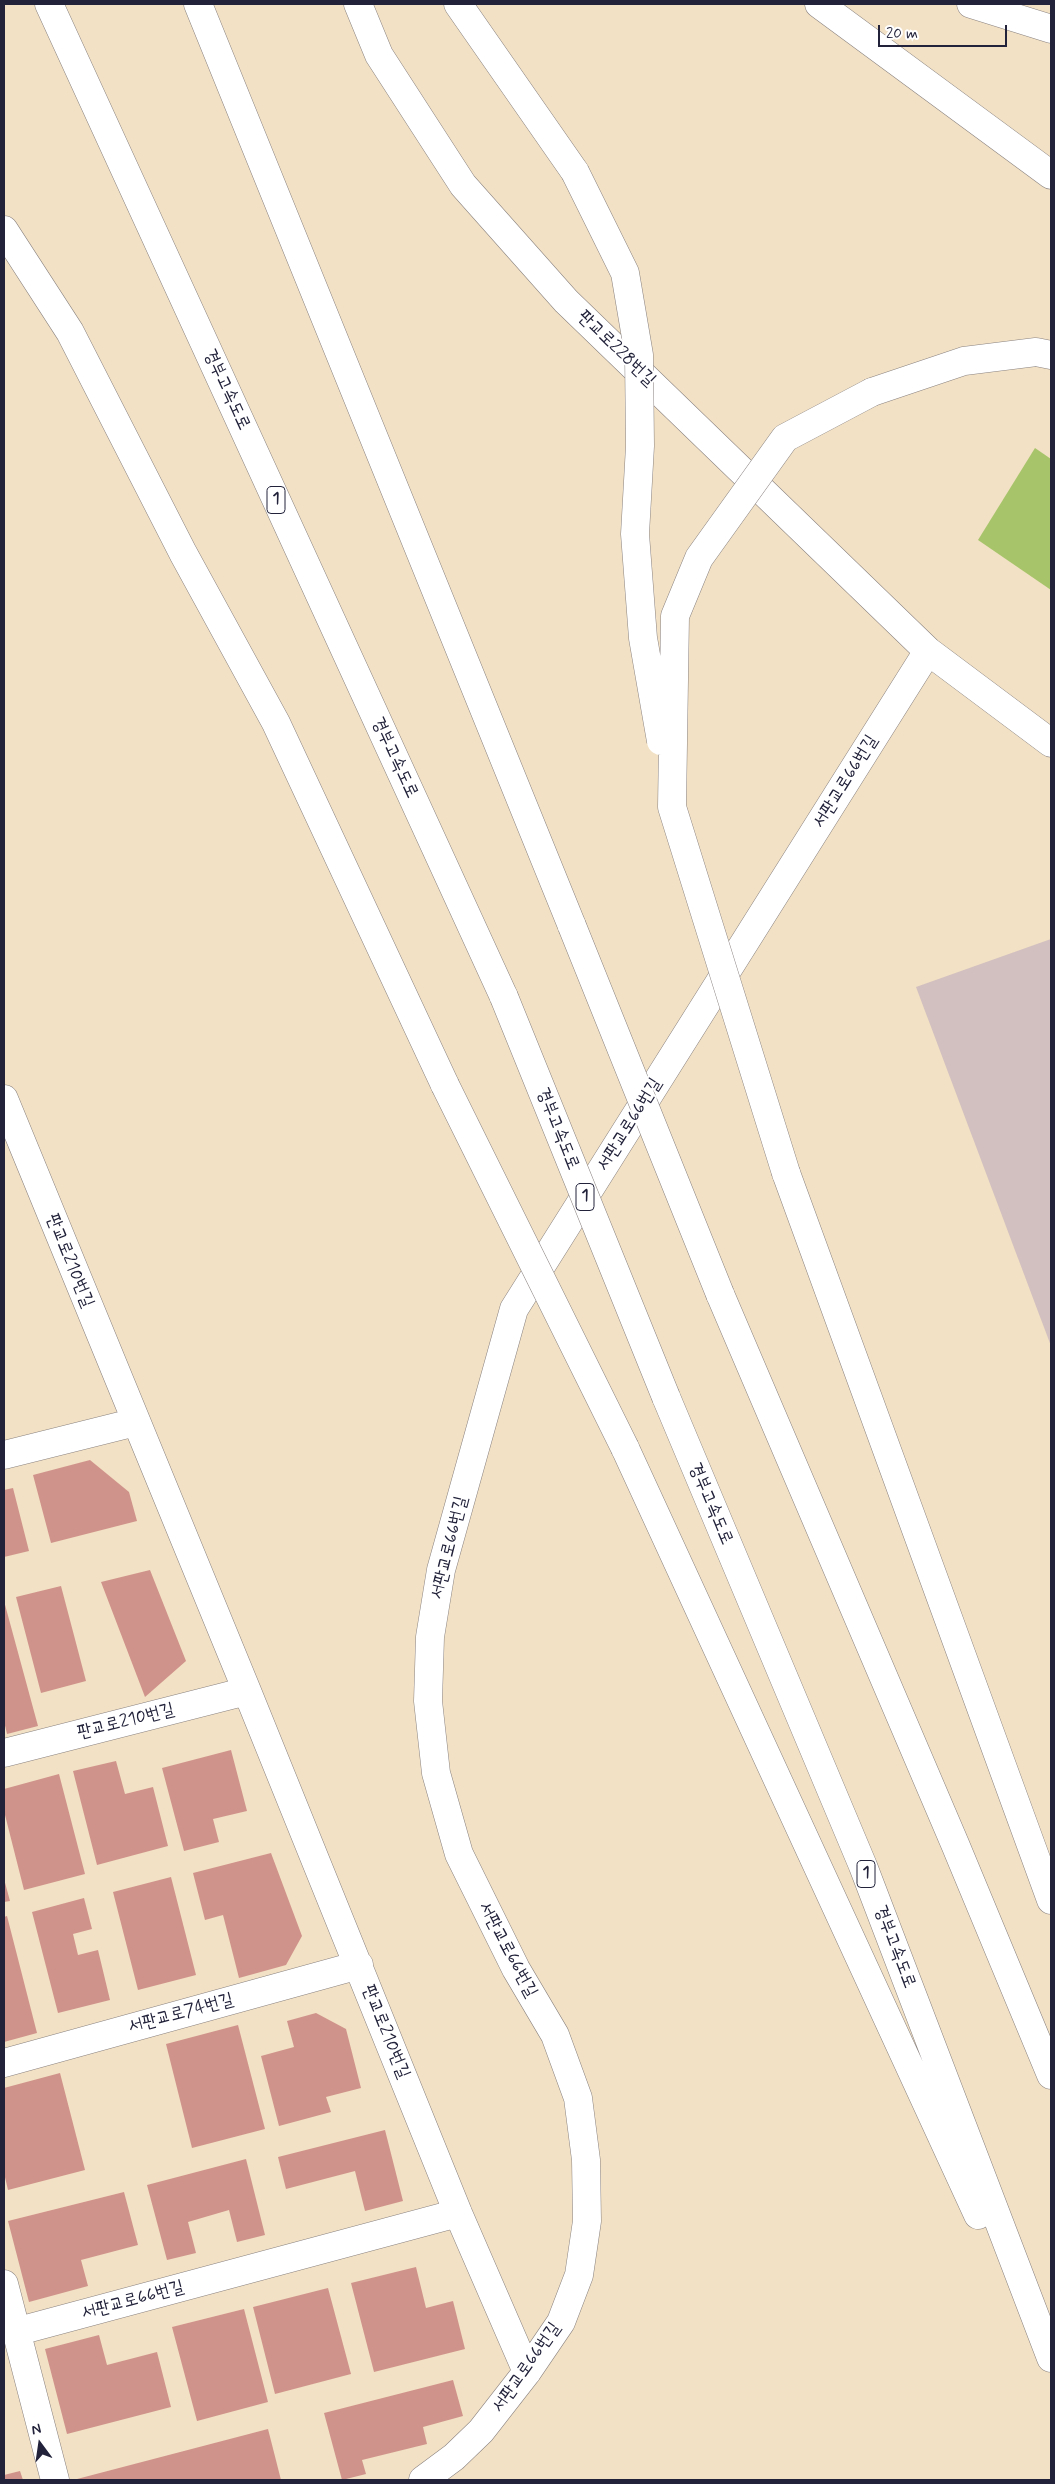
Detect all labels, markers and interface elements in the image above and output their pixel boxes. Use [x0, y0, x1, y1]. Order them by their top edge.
scale bar [880, 15, 1009, 47]
text: 20 m [886, 24, 918, 44]
street label: 판교로228번길 [572, 306, 660, 392]
street label: 경부고속도로 [198, 346, 254, 434]
road number: 1 [267, 486, 285, 514]
street label: 경부고속도로 [366, 714, 422, 802]
street label: 서판교로66번길 [809, 732, 883, 832]
street label: 서판교로66번길 [593, 1075, 667, 1175]
street label: 경부고속도로 [531, 1085, 583, 1173]
road number: 1 [576, 1184, 594, 1210]
street label: 판교로210번길 [40, 1211, 98, 1311]
street label: 경부고속도로 [683, 1460, 737, 1548]
street label: 서판교로66번길 [427, 1494, 473, 1602]
street label: 판교로210번길 [75, 1700, 177, 1744]
road number: 1 [857, 1860, 875, 1888]
street label: 서판교로66번길 [473, 1898, 541, 2002]
street label: 경부고속도로 [868, 1903, 920, 1991]
street label: 판교로210번길 [356, 1982, 414, 2082]
street label: 서판교로74번길 [126, 1990, 236, 2038]
street label: 서판교로66번길 [79, 2277, 187, 2325]
street label: 서판교로66번길 [488, 2319, 566, 2417]
north arrow [15, 2419, 65, 2469]
text: N [30, 2420, 43, 2439]

